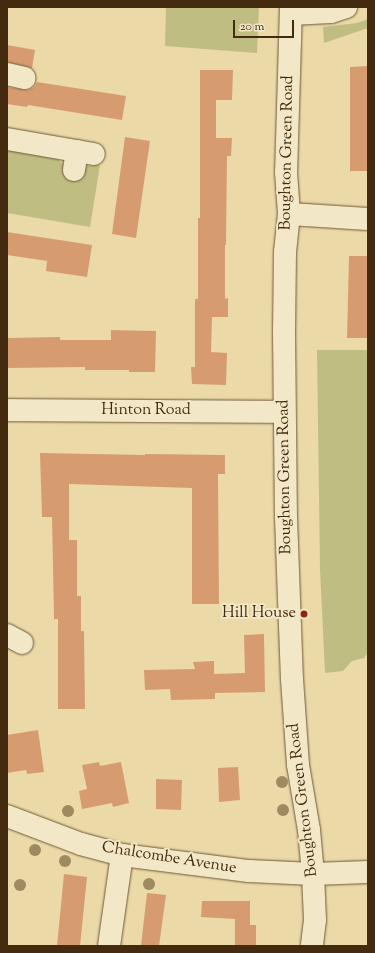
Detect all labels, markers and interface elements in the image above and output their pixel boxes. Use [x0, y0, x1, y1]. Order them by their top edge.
scale bar [235, 12, 296, 38]
text: 20 m [240, 18, 264, 36]
street label: Boughton Green Road [277, 75, 299, 231]
street label: Boughton Green Road [275, 399, 297, 555]
street label: Hinton Road [101, 401, 191, 421]
place label: Hill House [222, 604, 296, 624]
marker: Hill House [299, 609, 309, 619]
street label: Boughton Green Road [285, 722, 323, 878]
street label: Chalcombe Avenue [100, 839, 238, 879]

